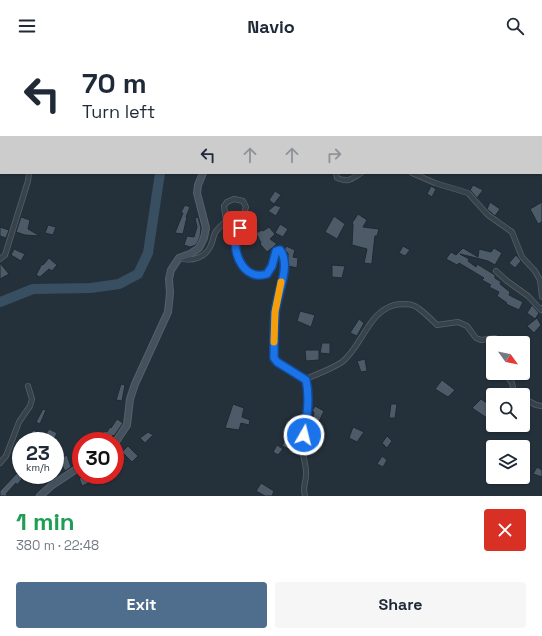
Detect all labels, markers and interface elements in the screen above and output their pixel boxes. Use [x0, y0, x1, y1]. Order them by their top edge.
icon: menu [16, 15, 38, 37]
text: Navio [247, 15, 295, 38]
icon: search [504, 15, 526, 37]
text: 70 m [82, 65, 147, 101]
icon: left [16, 68, 68, 120]
text: Turn left [82, 100, 155, 123]
icon: left [197, 144, 219, 166]
icon: ahead [239, 144, 261, 166]
icon: ahead [281, 144, 303, 166]
icon: right [323, 144, 345, 166]
pin [223, 211, 257, 245]
icon: arrive [229, 217, 251, 239]
north arrow [486, 336, 530, 380]
map controls [486, 336, 530, 484]
button: search [486, 388, 530, 432]
position arrow [283, 414, 325, 456]
speed limit sign: 30 [72, 432, 124, 484]
text: 23 [26, 440, 50, 466]
button: layers [486, 440, 530, 484]
text: km/h [26, 461, 50, 474]
text: 1 min [16, 506, 75, 537]
button: close [484, 509, 526, 551]
text: 380 m · 22:48 [16, 537, 99, 554]
button: Exit [16, 582, 267, 628]
button: Share [275, 582, 526, 628]

